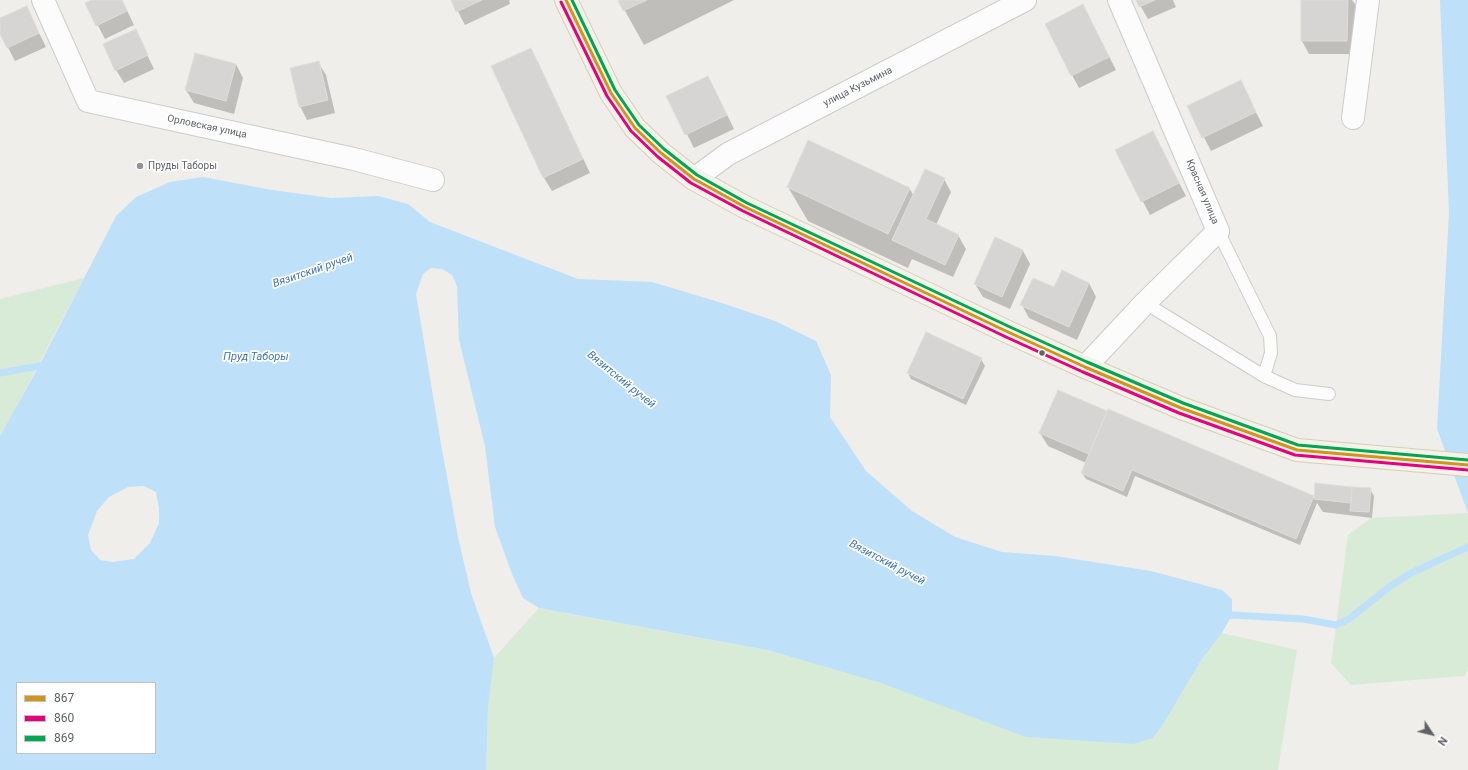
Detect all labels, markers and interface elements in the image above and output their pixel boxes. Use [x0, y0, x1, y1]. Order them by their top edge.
street label: улица Кузьмина [822, 64, 894, 110]
street label: Орловская улица [166, 113, 248, 141]
street label: Красная улица [1183, 158, 1221, 226]
place label: Пруды Таборы [148, 160, 217, 172]
marker: Пруды Таборы [135, 161, 145, 171]
water label: Вязитский ручей [271, 251, 355, 291]
unlabelled marker [1037, 348, 1047, 358]
water label: Вязитский ручей [584, 349, 658, 411]
water label: Пруд Таборы [223, 350, 289, 364]
water label: Вязитский ручей [847, 538, 927, 588]
legend [16, 682, 156, 754]
text: 867 [54, 691, 74, 705]
text: 860 [54, 711, 74, 725]
north arrow [1412, 714, 1452, 754]
text: 869 [54, 731, 74, 745]
text: N [1435, 734, 1450, 748]

